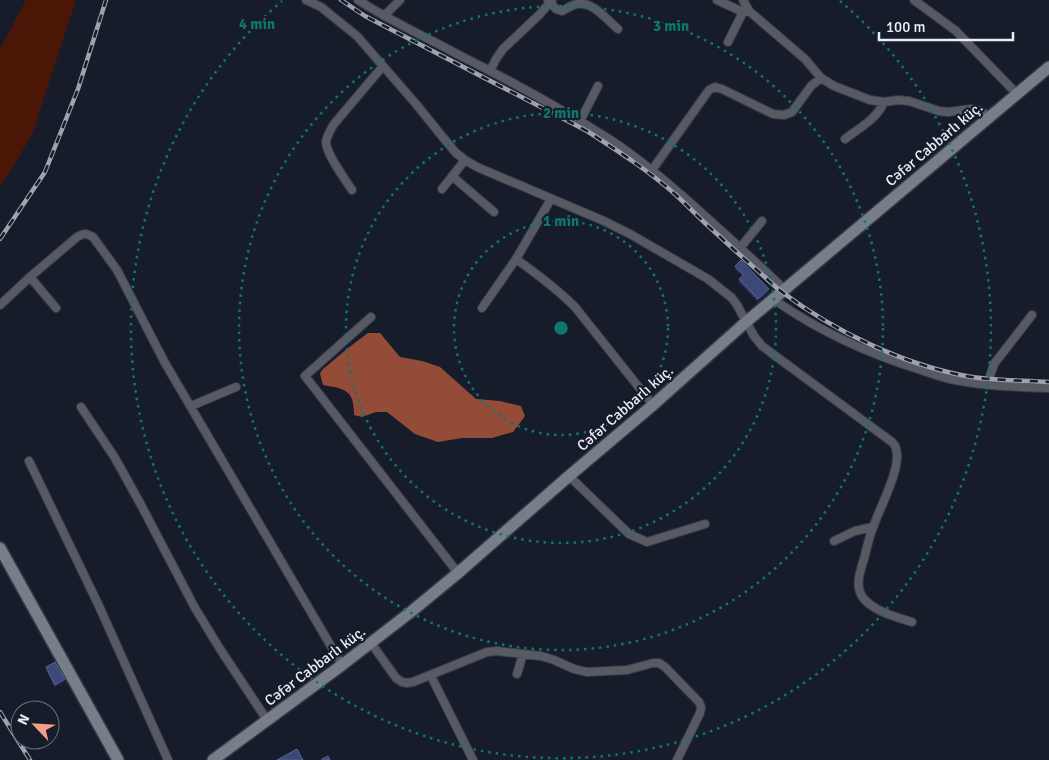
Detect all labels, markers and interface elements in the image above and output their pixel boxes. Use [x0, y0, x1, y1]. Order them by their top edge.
scale bar [879, 10, 1013, 42]
text: 4 min [239, 15, 275, 33]
text: 3 min [653, 17, 689, 35]
text: 100 m [886, 18, 926, 36]
street label: Cəfər Cabbarlı küç. [882, 98, 986, 190]
text: 2 min [543, 104, 579, 122]
text: 1 min [543, 212, 579, 230]
centre of rings [552, 319, 570, 337]
street label: Cəfər Cabbarlı küç. [573, 361, 677, 455]
street label: Cəfər Cabbarlı küç. [261, 622, 369, 710]
north arrow [10, 700, 60, 750]
text: N [14, 712, 33, 728]

